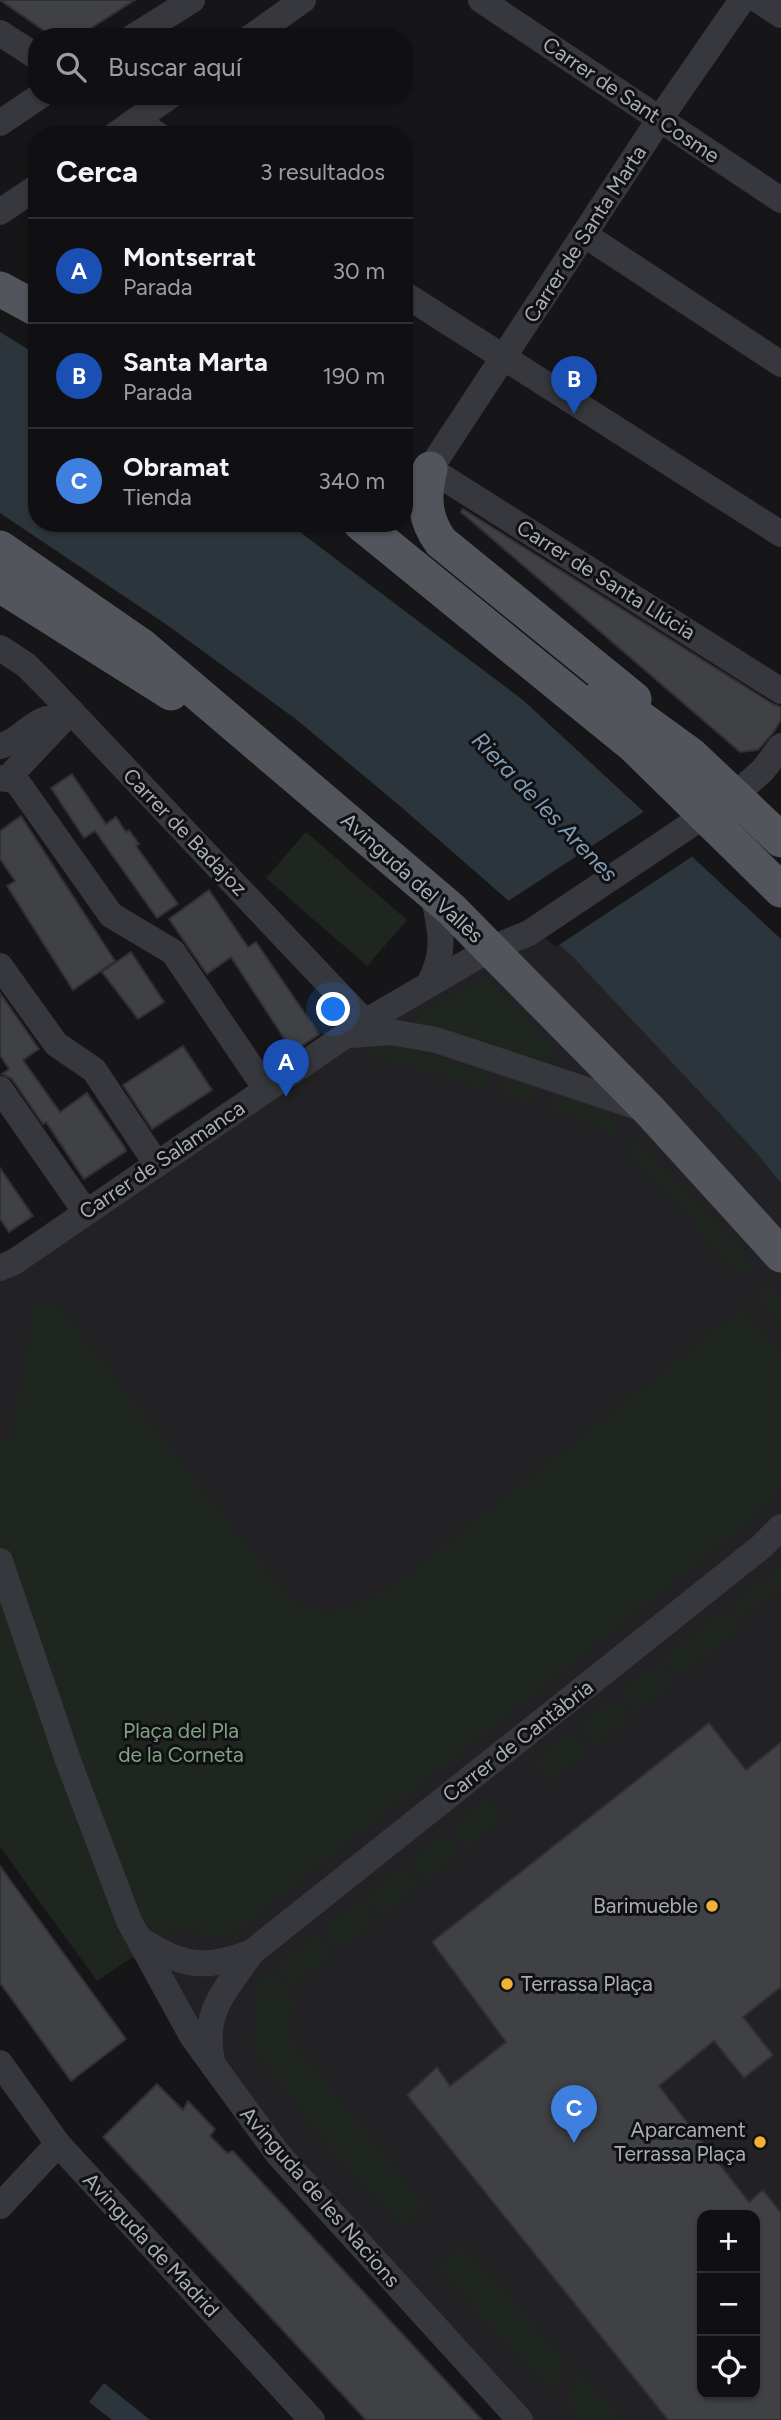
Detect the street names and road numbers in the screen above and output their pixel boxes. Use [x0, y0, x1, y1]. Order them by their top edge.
street label: Carrer de Sant Cosme [538, 31, 724, 168]
street label: Carrer de Santa Marta [518, 141, 651, 327]
street label: Carrer de Santa Llúcia [512, 514, 700, 645]
street label: Carrer de Badajoz [118, 763, 253, 901]
street label: Avinguda del Vallès [336, 807, 488, 948]
street label: Carrer de Salamanca [74, 1095, 249, 1224]
street label: Carrer de Cantàbria [438, 1674, 598, 1807]
street label: Avinguda de les Nacions [235, 2101, 405, 2292]
street label: Avinguda de Madrid [78, 2167, 225, 2322]

